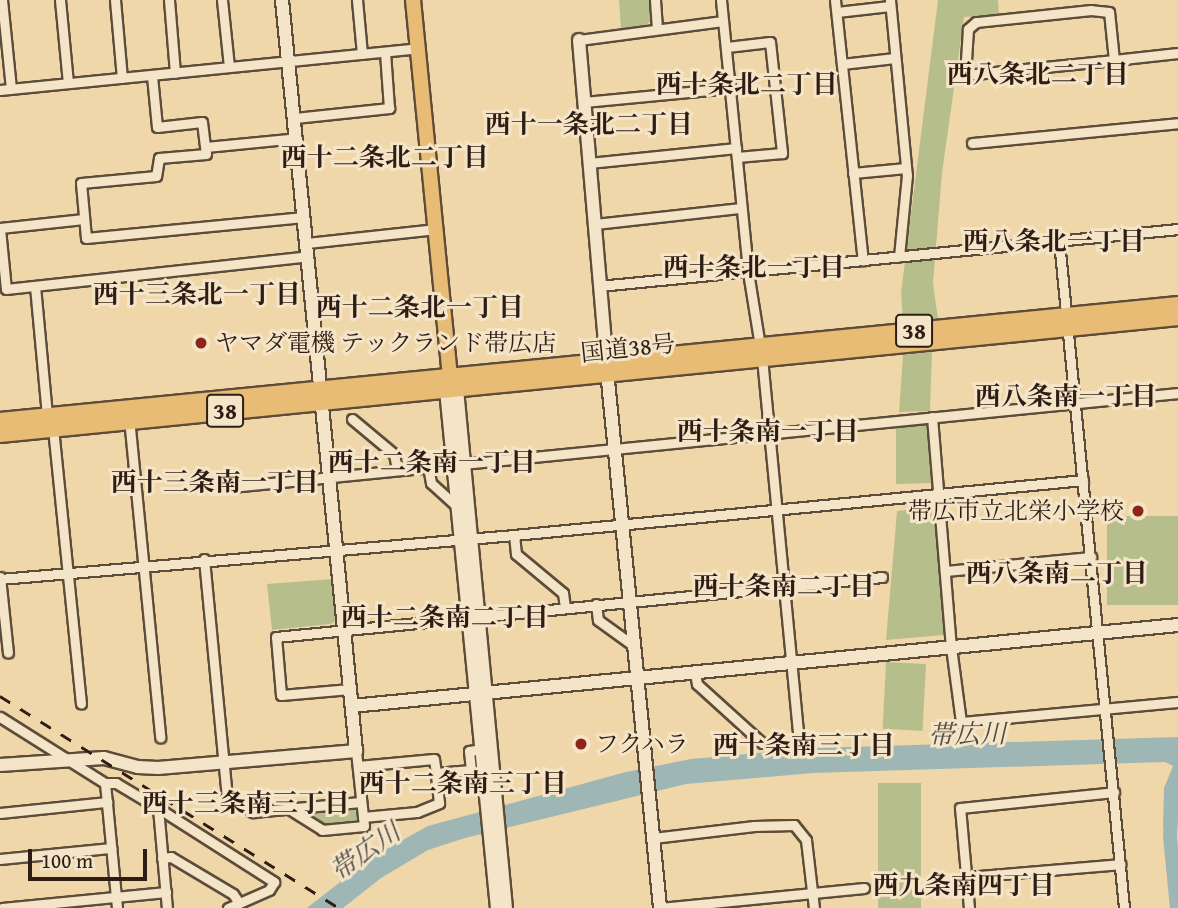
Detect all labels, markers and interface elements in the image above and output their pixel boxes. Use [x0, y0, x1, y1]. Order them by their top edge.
district label: 西八条北二丁目 [947, 58, 1129, 90]
district label: 西十条北二丁目 [656, 68, 838, 100]
district label: 西十一条北二丁目 [485, 108, 693, 140]
district label: 西十二条北二丁目 [281, 141, 489, 173]
district label: 西八条北一丁目 [963, 225, 1145, 257]
district label: 西十条北一丁目 [663, 251, 845, 283]
district label: 西十三条北一丁目 [93, 278, 301, 310]
district label: 西十二条北一丁目 [316, 291, 524, 323]
road number: 38 [895, 312, 933, 350]
place label: ヤマダ電機 テックランド帯広店 [215, 329, 556, 357]
street label: 国道38号 [579, 329, 677, 367]
marker: ヤマダ電機 テックランド帯広店 [193, 335, 209, 351]
district label: 西八条南一丁目 [975, 380, 1157, 412]
road number: 38 [206, 392, 244, 430]
district label: 西十条南一丁目 [677, 415, 859, 447]
district label: 西十二条南一丁目 [328, 446, 536, 478]
district label: 西十三条南一丁目 [111, 466, 319, 498]
place label: 帯広市立北栄小学校 [908, 497, 1124, 525]
marker: 帯広市立北栄小学校 [1130, 503, 1146, 519]
district label: 西八条南二丁目 [966, 557, 1148, 589]
district label: 西十条南二丁目 [693, 570, 875, 602]
district label: 西十二条南二丁目 [341, 601, 549, 633]
water label: 帯広川 [928, 718, 1006, 750]
district label: 西十条南三丁目 [713, 729, 895, 761]
place label: フクハラ [595, 730, 691, 758]
marker: フクハラ [573, 736, 589, 752]
district label: 西十二条南三丁目 [359, 767, 567, 799]
district label: 西十三条南三丁目 [142, 787, 350, 819]
water label: 帯広川 [324, 816, 406, 886]
scale bar [32, 834, 150, 878]
text: 100 m [41, 845, 93, 876]
district label: 西九条南四丁目 [873, 869, 1055, 901]

